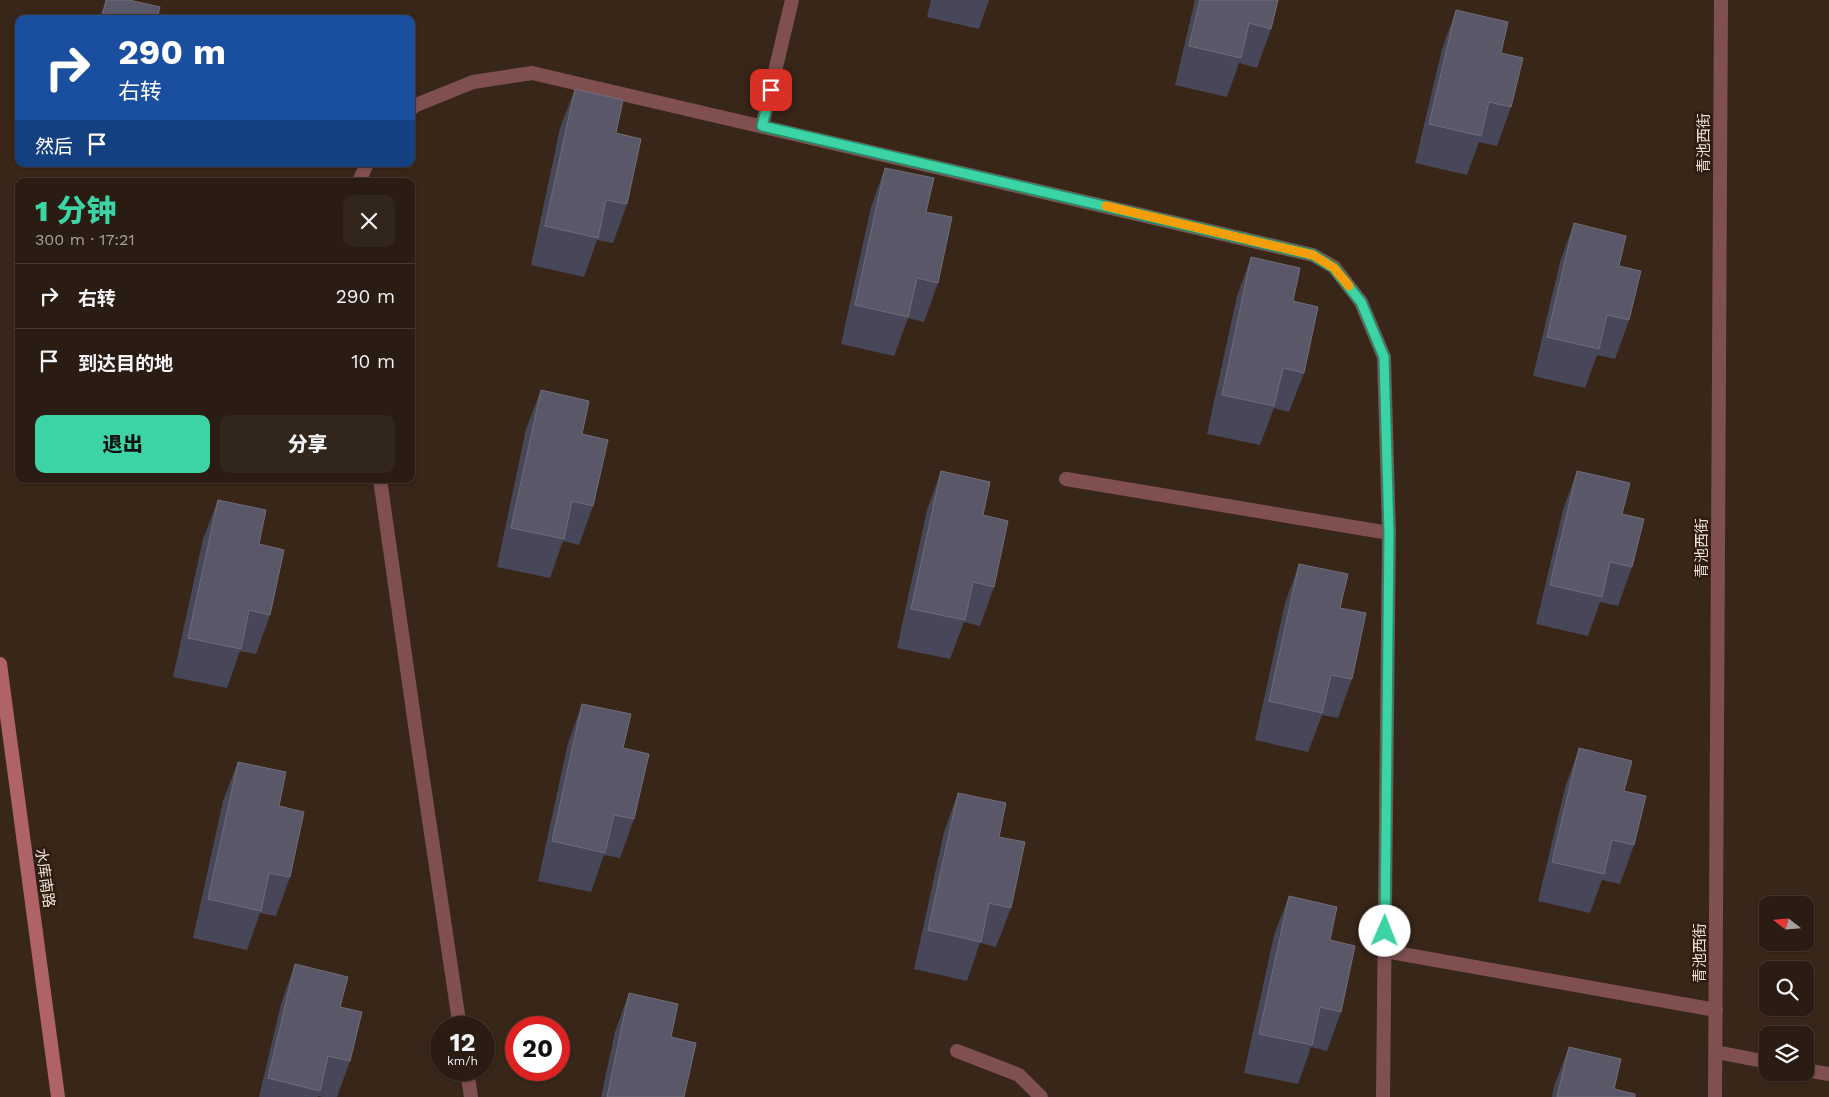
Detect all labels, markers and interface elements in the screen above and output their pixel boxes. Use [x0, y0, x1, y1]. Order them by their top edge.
text: 290 m [118, 31, 226, 73]
icon: right [35, 35, 100, 100]
pin [750, 69, 792, 111]
icon: arrive [757, 76, 785, 104]
text: 右转 [118, 79, 162, 104]
street label: 青池西街 [1695, 113, 1713, 173]
icon: arrive [83, 130, 111, 158]
text: 然后 [35, 135, 73, 158]
text: 1 分钟 [35, 193, 116, 228]
button: close [343, 195, 395, 247]
text: 300 m · 17:21 [35, 230, 135, 249]
icon: right [35, 282, 63, 310]
text: 290 m [336, 285, 395, 308]
text: 右转 [78, 287, 116, 310]
icon: arrive [35, 347, 63, 375]
text: 10 m [351, 350, 395, 373]
text: 到达目的地 [78, 352, 173, 375]
button: 退出 [35, 415, 210, 473]
button: 分享 [220, 415, 395, 473]
street label: 青池西街 [1693, 518, 1711, 578]
street label: 水库南路 [32, 847, 58, 909]
north arrow [1759, 896, 1814, 951]
map controls [1759, 896, 1814, 1081]
position arrow [1358, 904, 1410, 956]
street label: 青池西街 [1691, 923, 1709, 983]
button: search [1759, 961, 1814, 1016]
speed limit sign: 20 [505, 1016, 570, 1081]
button: layers [1759, 1026, 1814, 1081]
text: 12 [450, 1028, 475, 1057]
text: km/h [447, 1054, 478, 1068]

